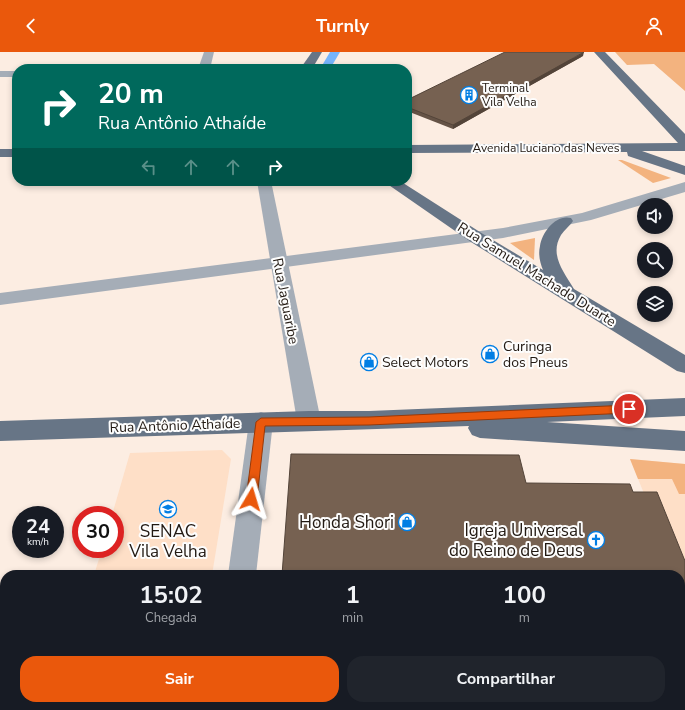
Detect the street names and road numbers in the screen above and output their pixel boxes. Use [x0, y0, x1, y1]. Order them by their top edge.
street label: Avenida Luciano das Neves [473, 140, 620, 156]
street label: Rua Samuel Machado Duarte [454, 218, 620, 331]
street label: Rua Jaguaribe [268, 256, 303, 346]
street label: Rua Antônio Athaíde [109, 414, 241, 437]

